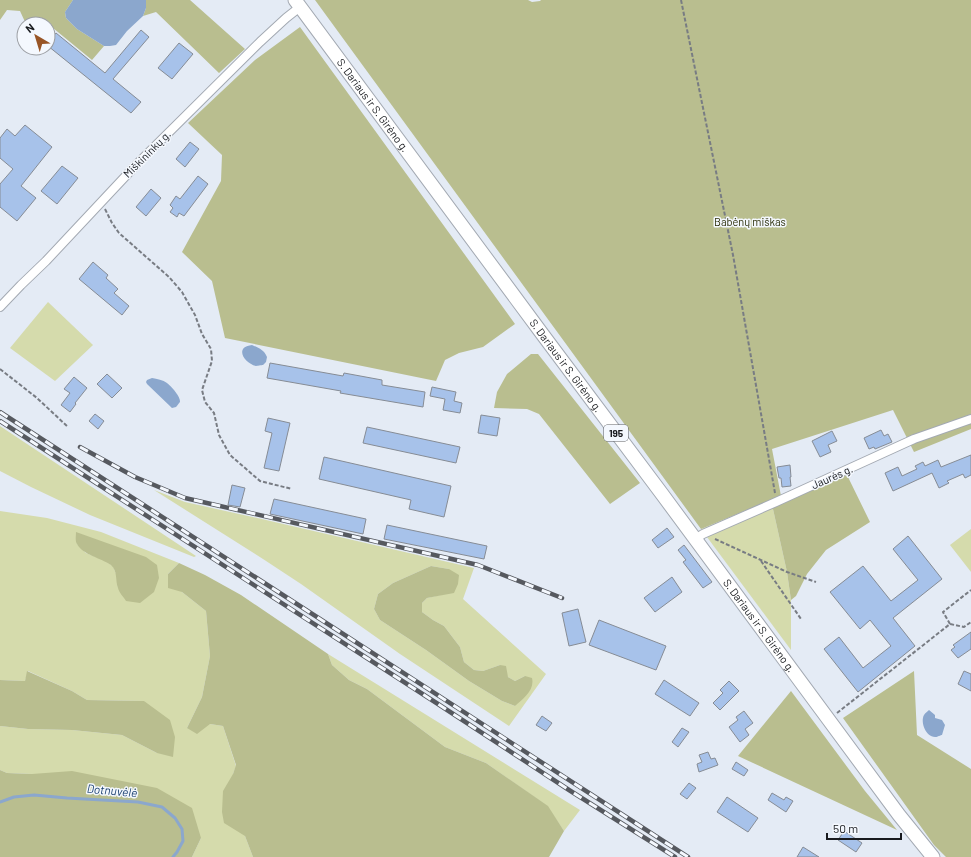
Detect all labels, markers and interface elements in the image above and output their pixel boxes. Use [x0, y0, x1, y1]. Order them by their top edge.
north arrow [16, 16, 56, 56]
text: N [23, 20, 36, 35]
street label: S. Dariaus ir S. Girėno g. [335, 56, 412, 154]
street label: Miškininkų g. [120, 127, 173, 180]
park label: Babėnų miškas [714, 215, 786, 228]
street label: S. Dariaus ir S. Girėno g. [527, 316, 605, 414]
road number: 195 [604, 425, 628, 441]
street label: Jaurės g. [809, 462, 855, 491]
street label: S. Dariaus ir S. Girėno g. [721, 576, 798, 675]
water label: Dotnuvėlė [86, 781, 138, 799]
scale bar [827, 815, 901, 841]
text: 50 m [833, 821, 858, 835]

